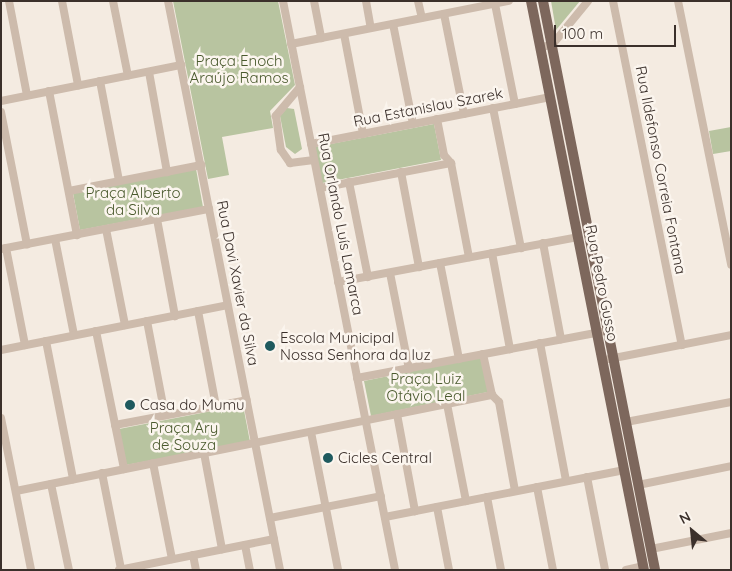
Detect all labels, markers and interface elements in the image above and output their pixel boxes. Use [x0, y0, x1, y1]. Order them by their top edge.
scale bar [557, 15, 680, 47]
text: 100 m [562, 24, 603, 43]
park label: Praça Enoch Araújo Ramos [190, 51, 288, 86]
street label: Rua Ildefonso Correia Fontana [632, 64, 690, 276]
street label: Rua Estanislau Szarek [352, 84, 504, 130]
street label: Rua Orlando Luís Lamarca [314, 131, 368, 317]
park label: Praça Alberto da Silva [85, 183, 181, 218]
street label: Rua Davi Xavier da Silva [213, 199, 263, 367]
street label: Rua Pedro Gusso [582, 223, 622, 343]
place label: Escola Municipal Nossa Senhora da luz [280, 328, 431, 363]
marker: Escola Municipal Nossa Senhora da luz [264, 340, 276, 352]
park label: Praça Luiz Otávio Leal [387, 369, 465, 404]
place label: Casa do Mumu [140, 396, 245, 414]
marker: Casa do Mumu [124, 399, 136, 411]
park label: Praça Ary de Souza [150, 418, 218, 453]
place label: Cicles Central [338, 449, 432, 467]
marker: Cicles Central [322, 452, 334, 464]
north arrow [667, 506, 717, 556]
text: N [676, 507, 694, 528]

